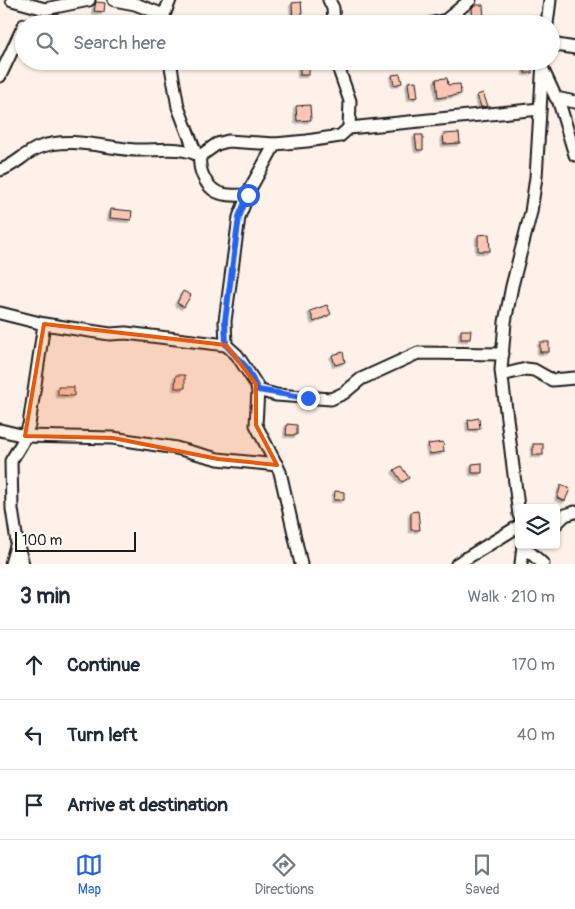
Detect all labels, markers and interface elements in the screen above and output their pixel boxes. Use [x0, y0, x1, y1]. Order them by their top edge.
search box [15, 15, 560, 70]
icon: search [33, 29, 61, 57]
text: Search here [73, 31, 166, 55]
route start [237, 184, 260, 207]
route end [297, 387, 320, 410]
map controls [515, 504, 560, 549]
button: layers [515, 504, 560, 549]
scale bar [15, 529, 136, 552]
text: 100 m [22, 532, 62, 549]
text: 3 min [20, 583, 70, 610]
text: Walk · 210 m [467, 587, 555, 607]
icon: ahead [20, 651, 48, 679]
text: Continue [67, 653, 140, 677]
text: 170 m [512, 655, 555, 675]
icon: left [20, 721, 48, 749]
text: Turn left [67, 723, 137, 747]
text: 40 m [517, 725, 555, 745]
icon: arrive [20, 791, 48, 819]
text: Arrive at destination [67, 793, 228, 817]
tab: Map [75, 851, 103, 898]
tab: Directions [254, 851, 314, 898]
tab: Saved [465, 851, 500, 898]

